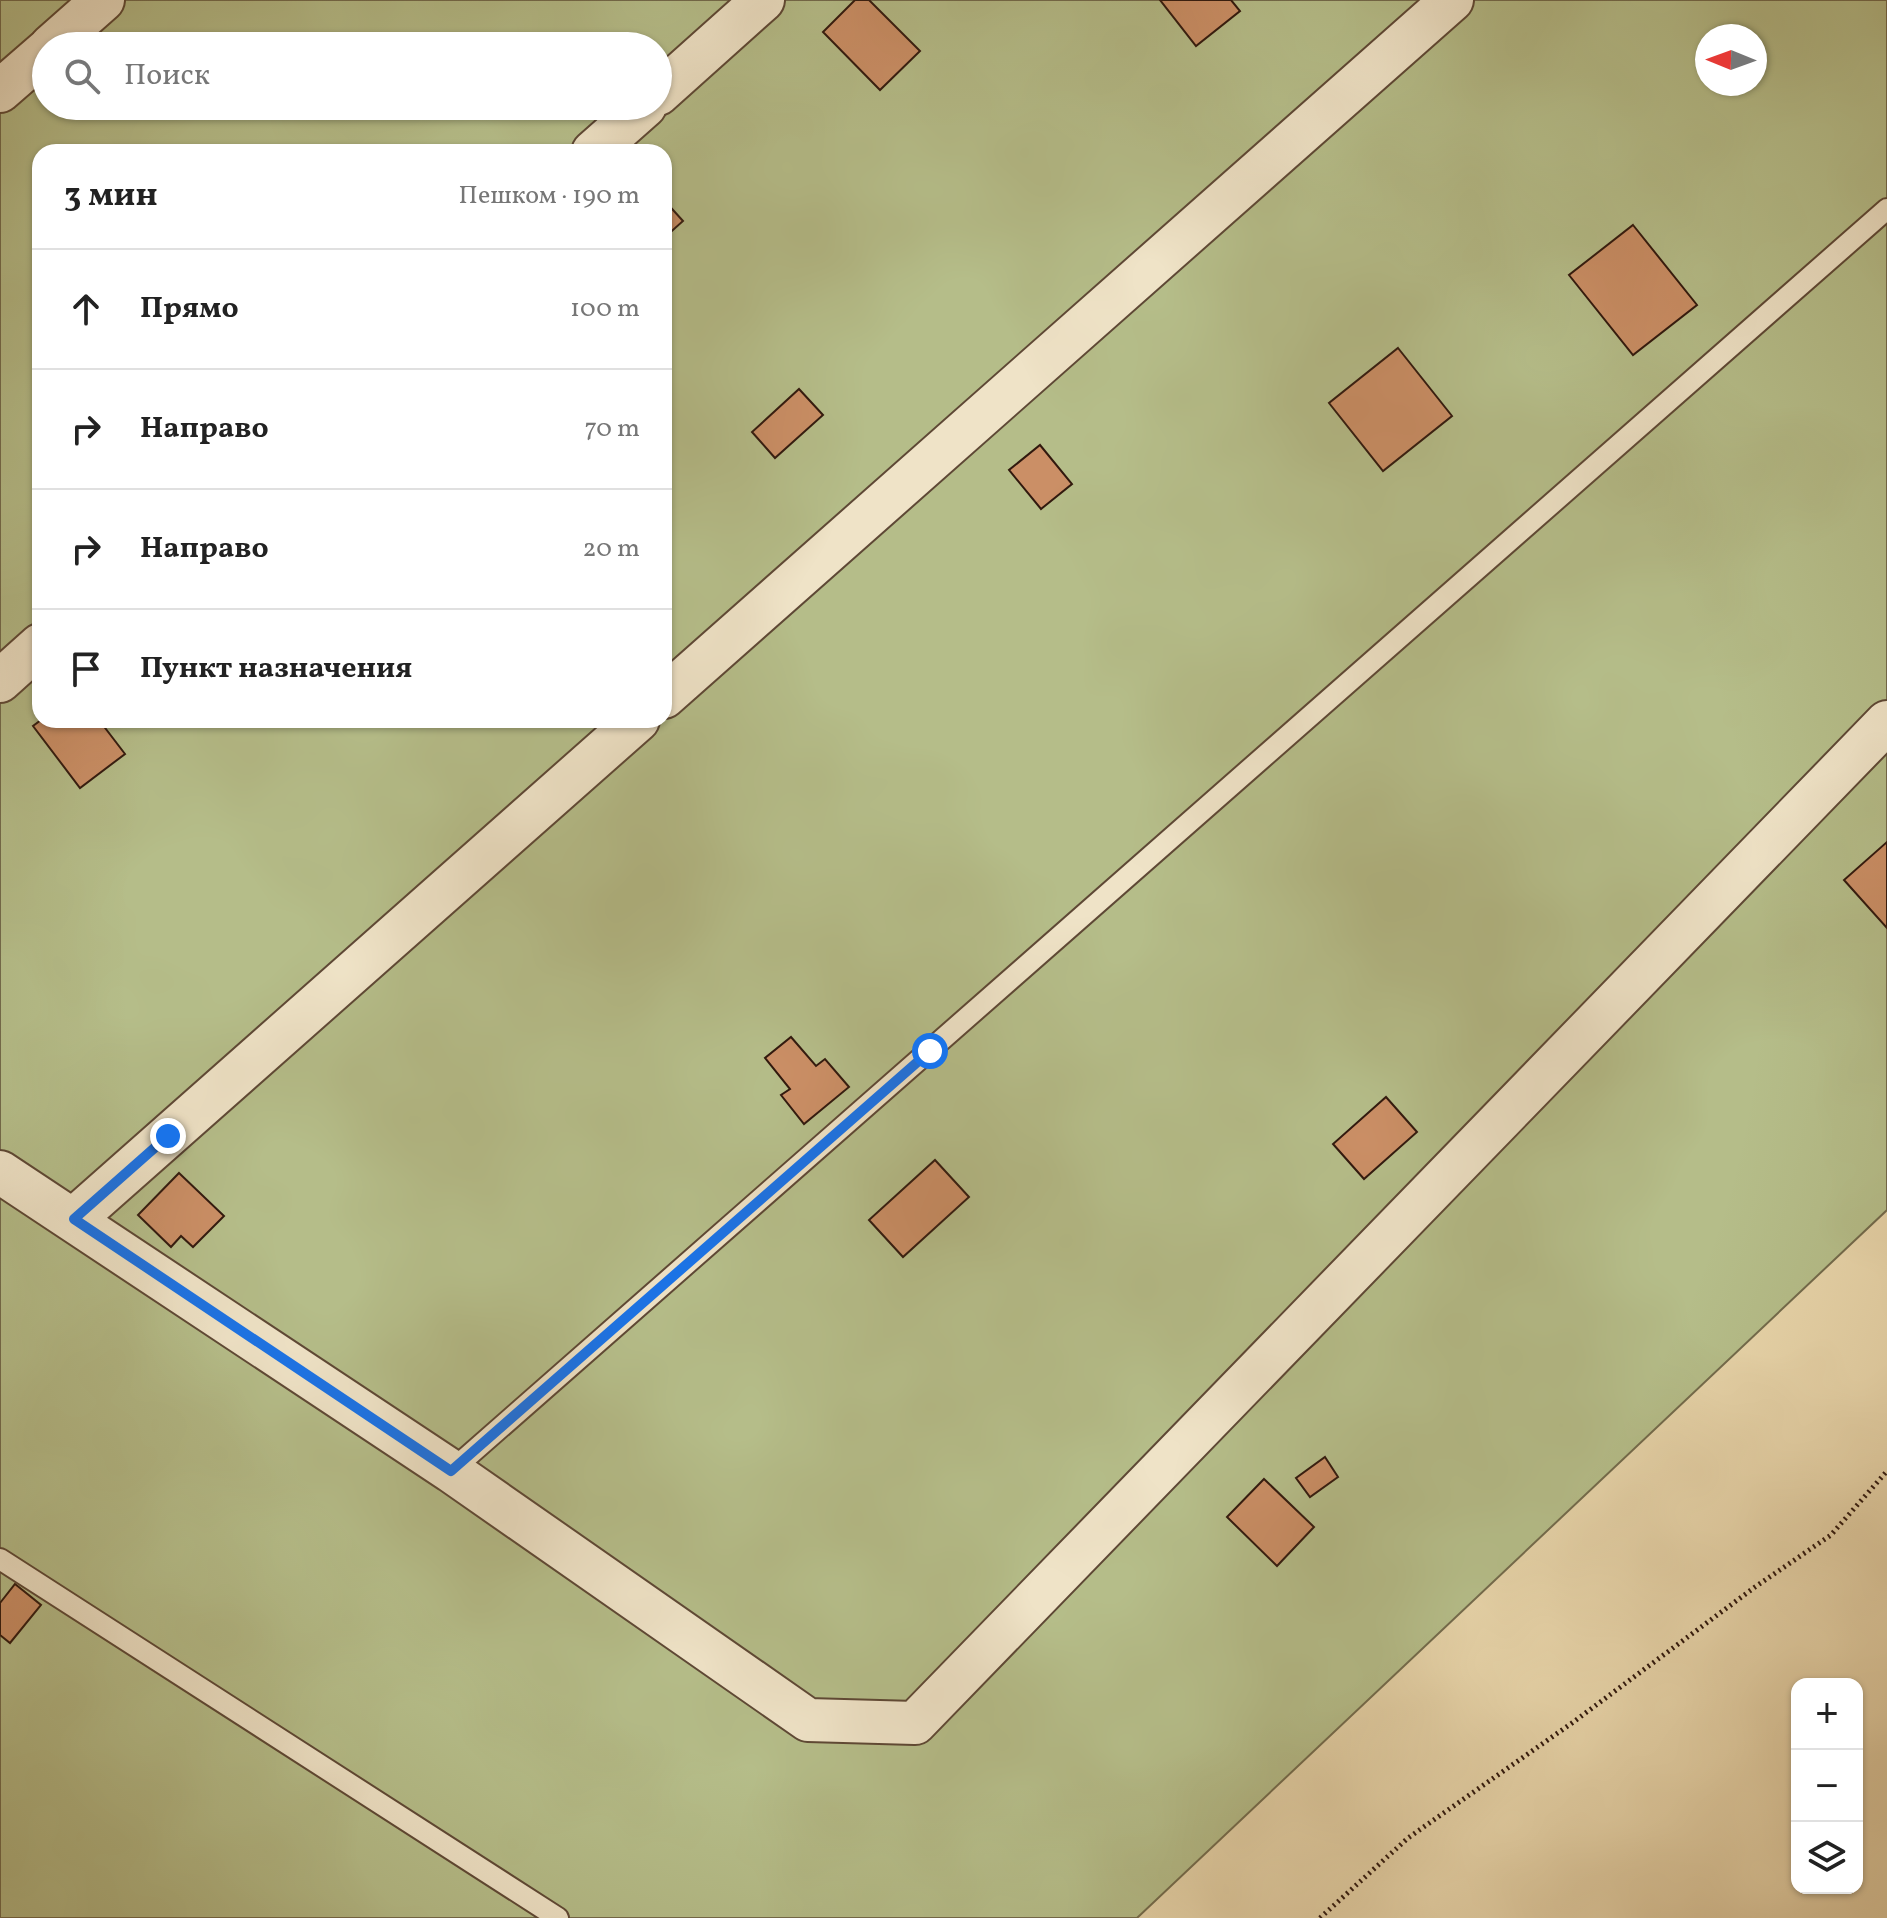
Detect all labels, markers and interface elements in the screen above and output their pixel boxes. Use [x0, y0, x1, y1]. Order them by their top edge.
north arrow [1695, 24, 1767, 96]
search box [32, 32, 672, 120]
icon: search [60, 54, 104, 98]
text: Поиск [124, 55, 210, 97]
text: 3 мин [64, 173, 158, 220]
text: Пешком · 190 m [459, 178, 640, 214]
icon: ahead [64, 287, 108, 331]
text: Прямо [140, 288, 239, 330]
text: 100 m [570, 291, 640, 327]
icon: right [64, 407, 108, 451]
text: Направо [140, 408, 269, 450]
text: 70 m [585, 411, 640, 447]
icon: right [64, 527, 108, 571]
text: Направо [140, 528, 269, 570]
text: 20 m [582, 531, 640, 567]
icon: arrive [64, 647, 108, 691]
text: Пункт назначения [140, 648, 412, 690]
route start [912, 1033, 948, 1069]
route end [150, 1118, 186, 1154]
map controls [1791, 1678, 1863, 1894]
button: + [1791, 1678, 1863, 1750]
button: − [1791, 1750, 1863, 1822]
button: layers [1791, 1822, 1863, 1894]

